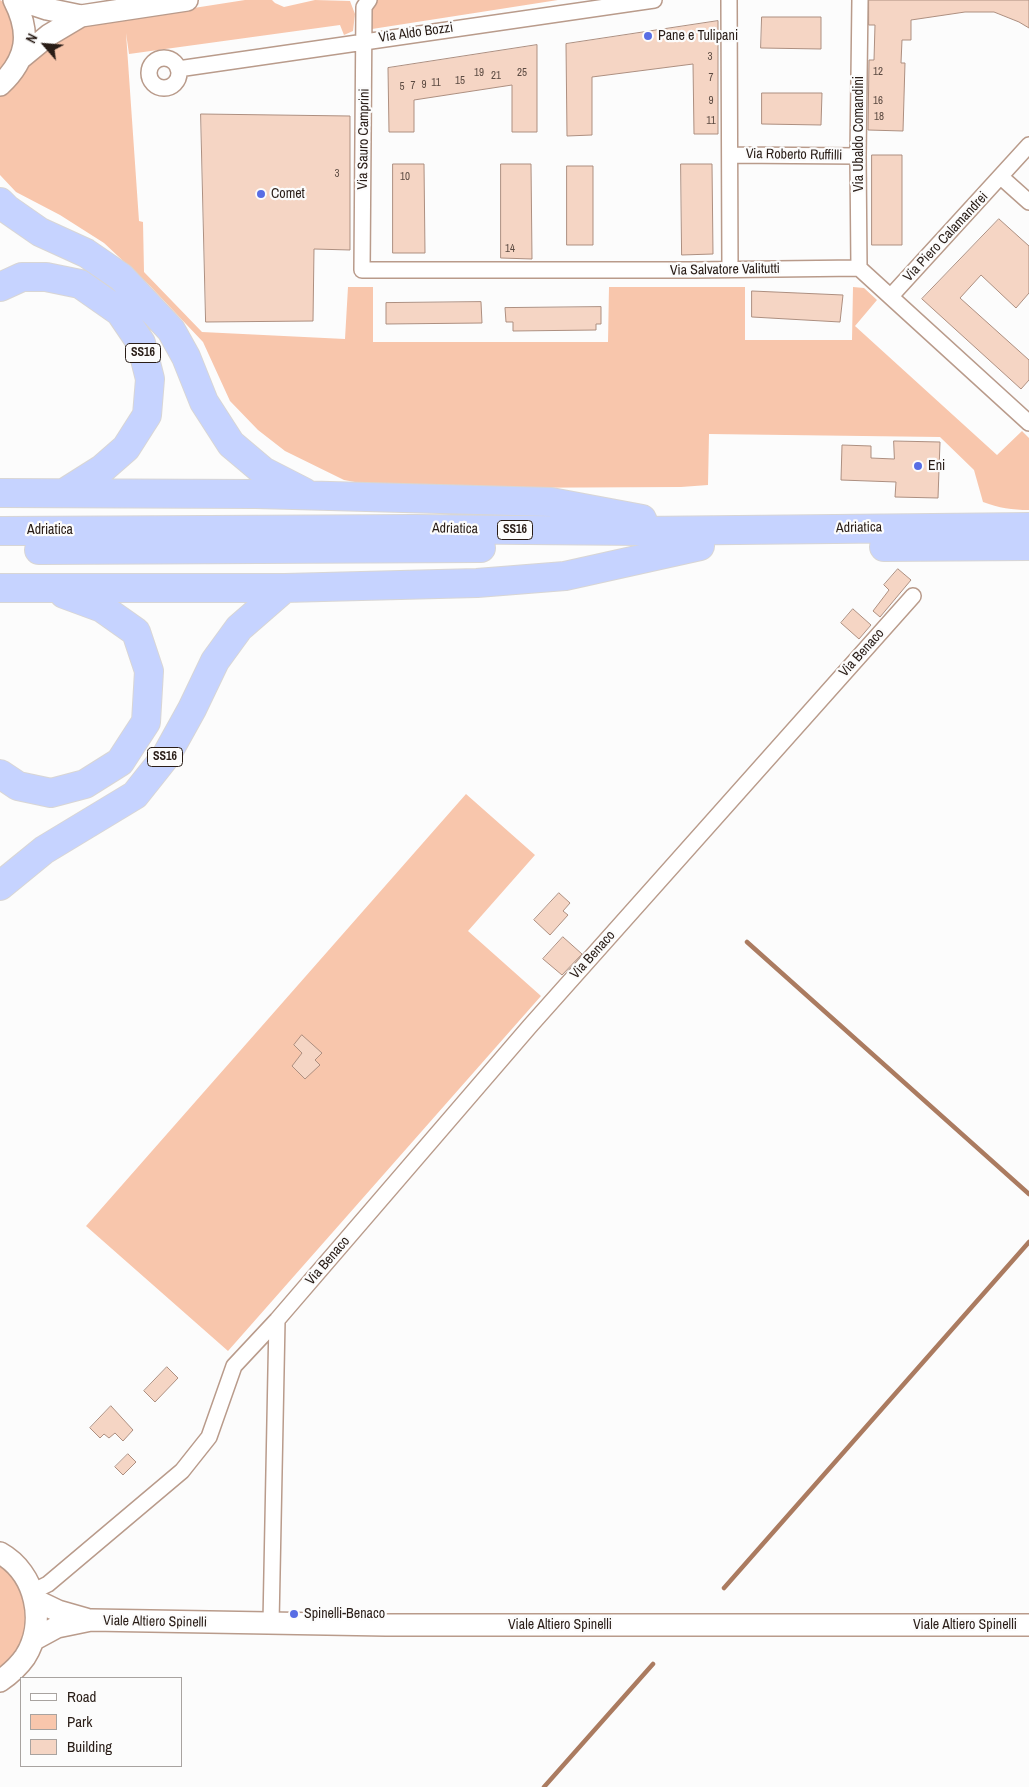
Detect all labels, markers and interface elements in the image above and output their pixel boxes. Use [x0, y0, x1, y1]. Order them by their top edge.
street label: Via Aldo Bozzi [378, 19, 454, 47]
north arrow [20, 20, 70, 70]
place label: Pane e Tulipani [658, 28, 738, 44]
text: N [22, 30, 42, 46]
marker: Pane e Tulipani [642, 30, 654, 42]
house number: 3 [707, 50, 713, 64]
house number: 12 [873, 65, 883, 79]
house number: 19 [474, 66, 484, 80]
house number: 25 [517, 66, 527, 80]
house number: 21 [491, 69, 501, 83]
house number: 7 [708, 71, 714, 85]
house number: 15 [455, 74, 465, 88]
house number: 11 [431, 76, 441, 90]
street label: Via Ubaldo Comandini [851, 76, 867, 192]
house number: 9 [421, 78, 427, 92]
house number: 7 [410, 79, 416, 93]
house number: 5 [399, 80, 405, 94]
street label: Via Sauro Camprini [355, 88, 373, 190]
house number: 9 [708, 94, 714, 108]
house number: 16 [873, 94, 883, 108]
house number: 18 [874, 110, 884, 124]
house number: 11 [706, 114, 716, 128]
street label: Via Roberto Ruffilli [746, 146, 842, 164]
house number: 3 [334, 167, 340, 181]
house number: 10 [400, 170, 410, 184]
place label: Comet [271, 186, 305, 202]
marker: Comet [255, 188, 267, 200]
street label: Via Piero Calamandrei [900, 189, 992, 285]
house number: 14 [505, 242, 515, 256]
street label: Via Salvatore Valitutti [670, 261, 780, 279]
road number: SS16 [126, 343, 160, 362]
place label: Eni [928, 458, 945, 474]
marker: Eni [912, 460, 924, 472]
street label: Adriatica [836, 519, 882, 537]
street label: Adriatica [432, 520, 478, 538]
road number: SS16 [498, 520, 532, 540]
street label: Adriatica [27, 522, 73, 538]
street label: Via Benaco [836, 625, 888, 681]
road number: SS16 [148, 748, 182, 766]
street label: Via Benaco [567, 927, 619, 983]
street label: Via Benaco [302, 1233, 354, 1289]
place label: Spinelli-Benaco [304, 1606, 385, 1622]
marker: Spinelli-Benaco [288, 1608, 300, 1620]
street label: Viale Altiero Spinelli [103, 1613, 207, 1631]
street label: Viale Altiero Spinelli [508, 1617, 612, 1633]
street label: Viale Altiero Spinelli [913, 1617, 1017, 1633]
legend [20, 1677, 182, 1767]
text: Road [67, 1686, 96, 1707]
text: Park [67, 1711, 92, 1732]
text: Building [67, 1736, 112, 1757]

